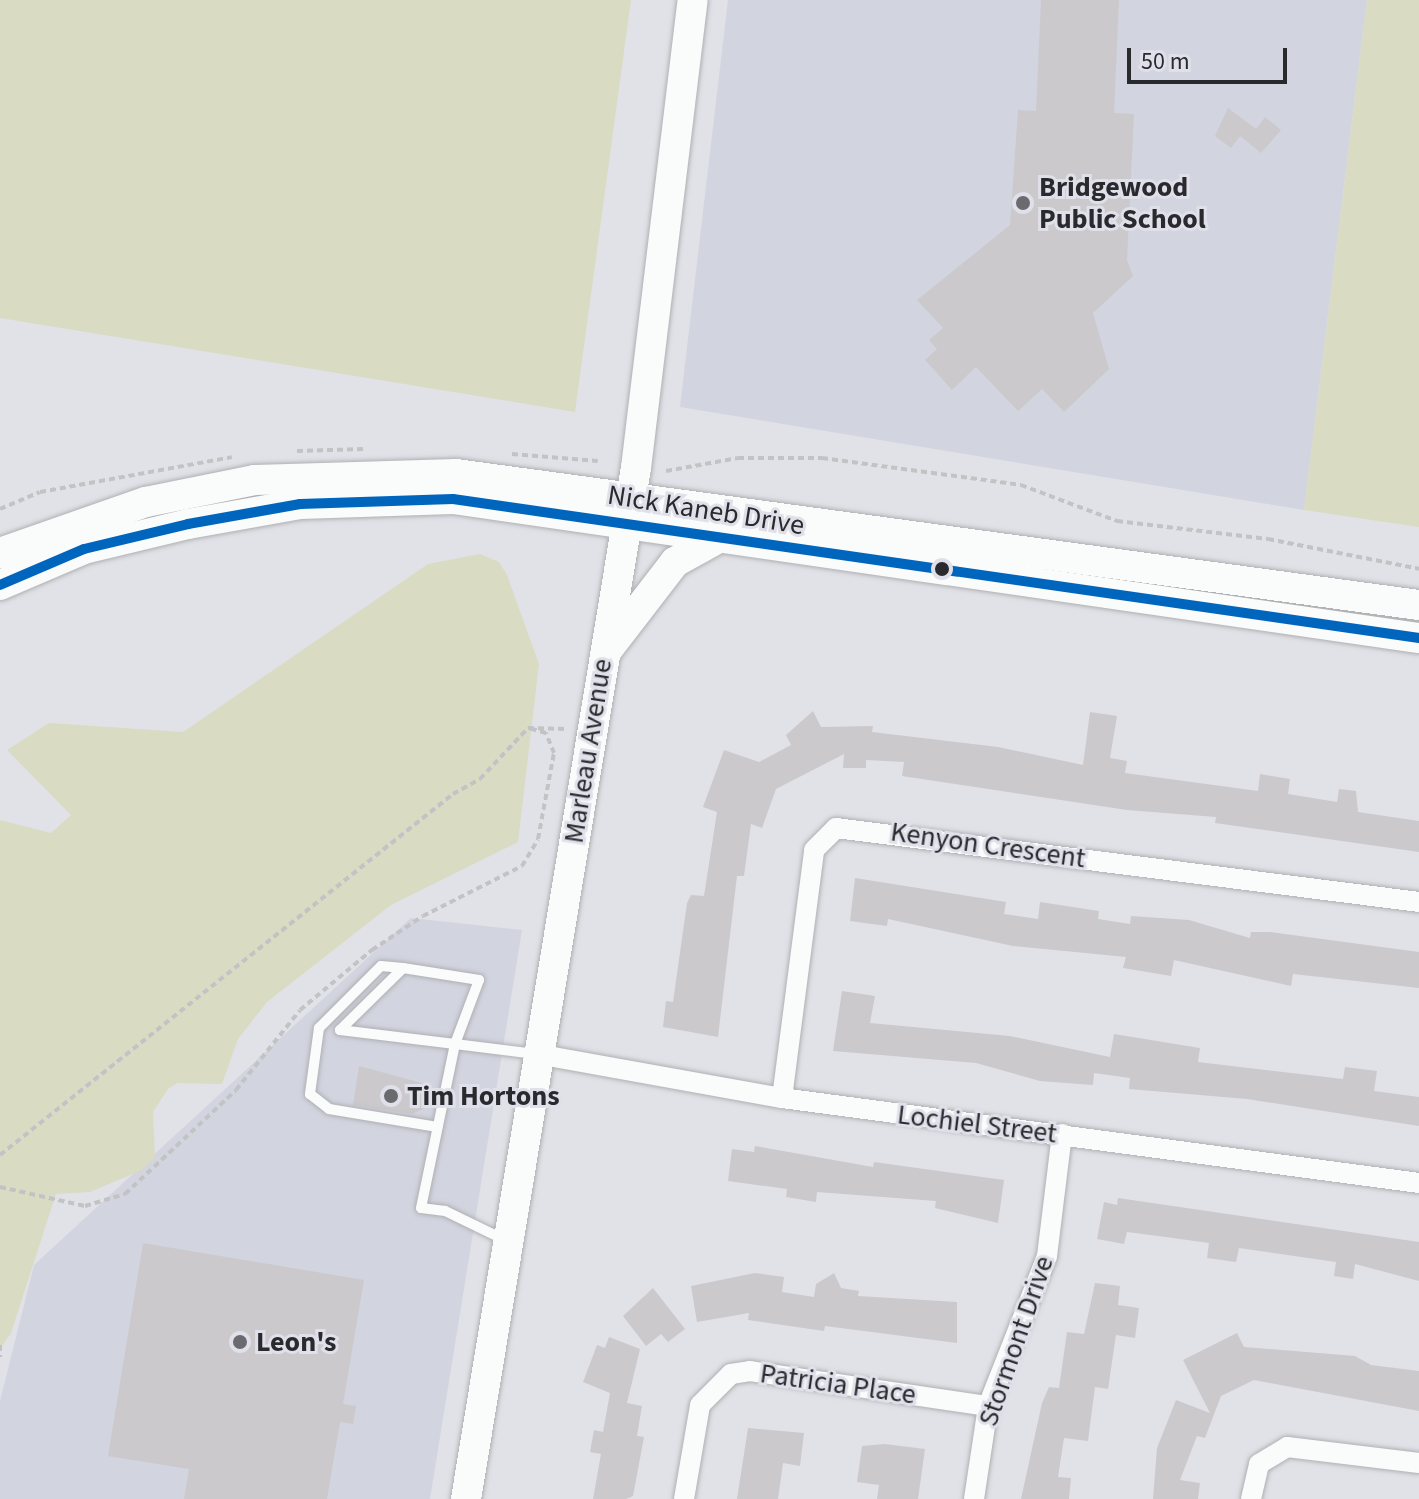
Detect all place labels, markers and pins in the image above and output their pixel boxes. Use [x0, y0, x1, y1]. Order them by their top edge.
place label: Bridgewood Public School [1039, 170, 1206, 236]
marker: Bridgewood Public School [1014, 194, 1032, 212]
unlabelled marker [934, 561, 950, 577]
place label: Tim Hortons [407, 1079, 560, 1113]
marker: Tim Hortons [382, 1087, 400, 1105]
place label: Leon's [256, 1325, 336, 1359]
marker: Leon's [231, 1333, 249, 1351]

